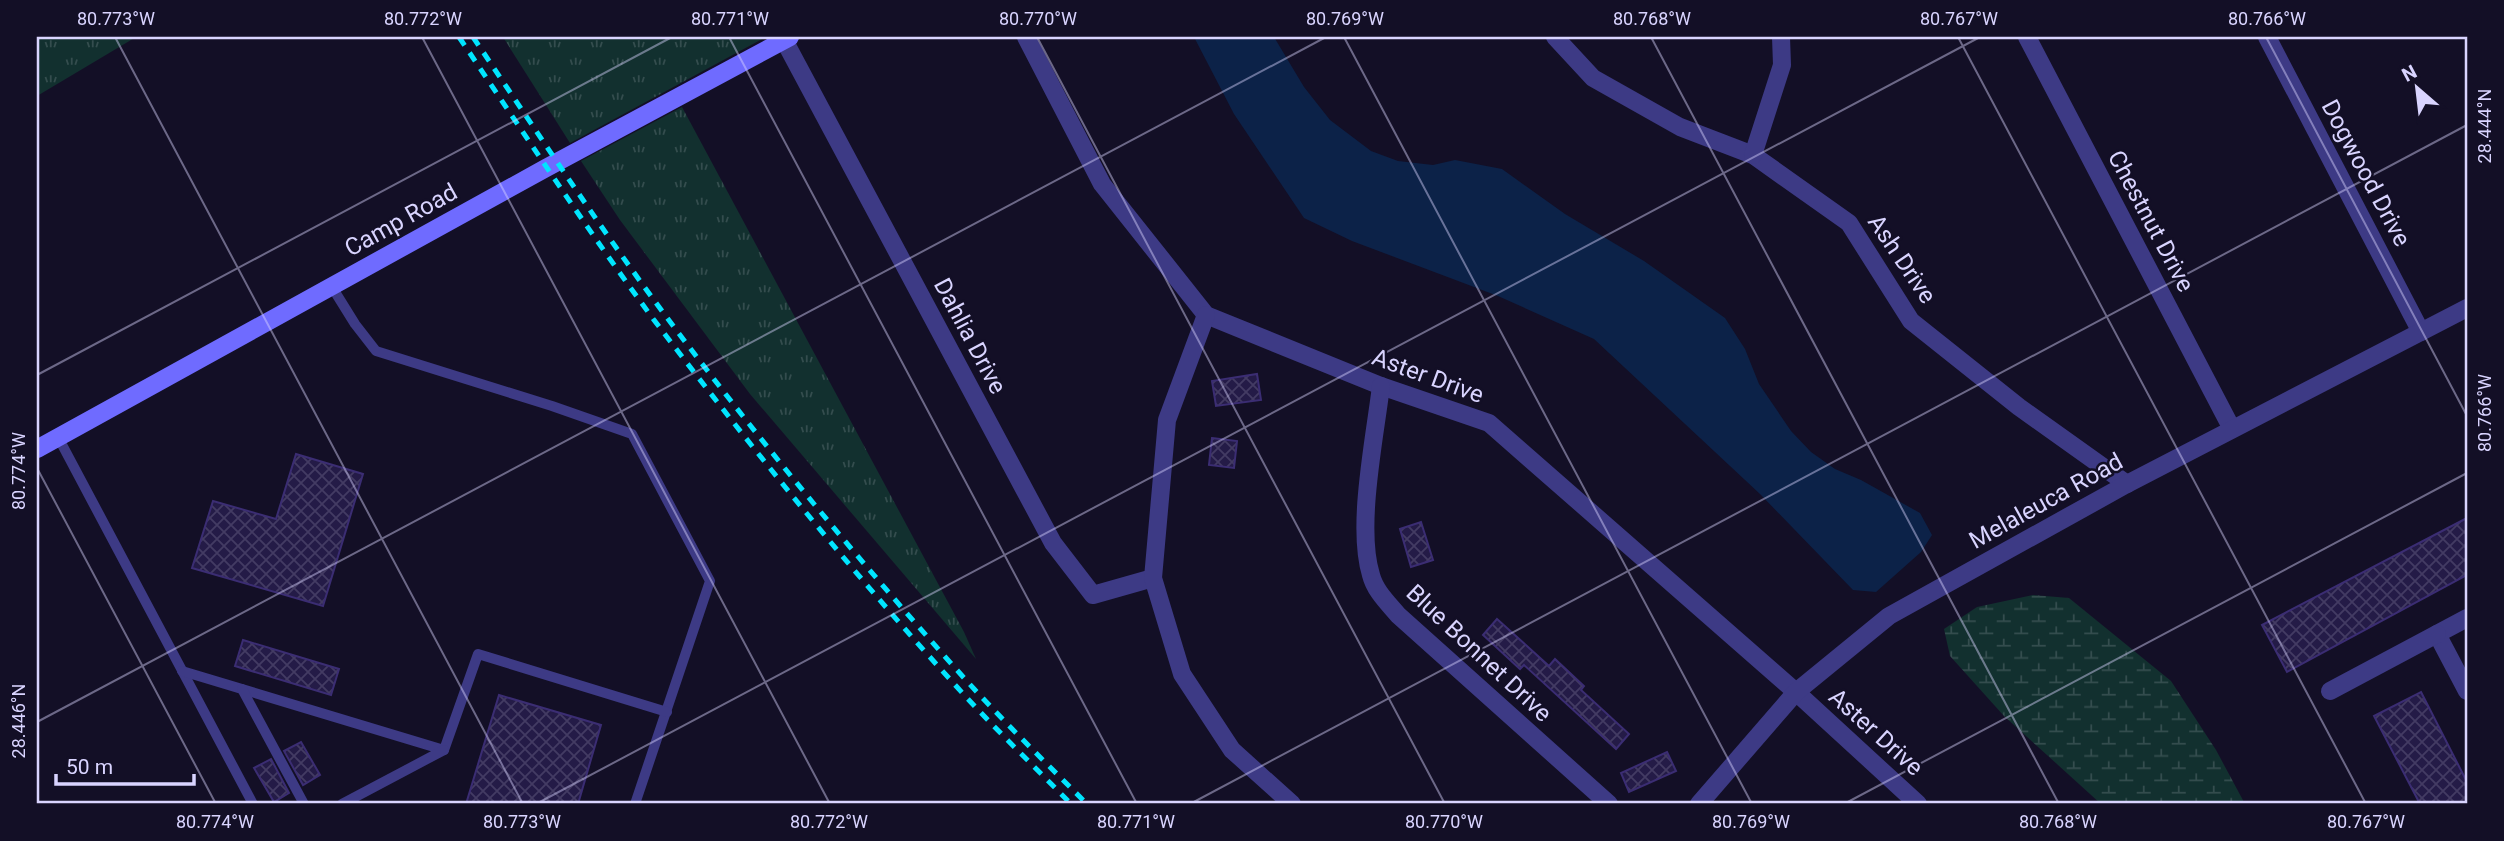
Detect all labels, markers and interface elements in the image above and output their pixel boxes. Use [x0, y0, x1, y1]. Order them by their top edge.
text: 80.773°W [77, 8, 155, 29]
text: 80.772°W [384, 8, 462, 29]
text: 80.771°W [691, 8, 769, 29]
text: 80.770°W [999, 8, 1077, 29]
text: 80.769°W [1306, 8, 1384, 29]
text: 80.768°W [1613, 8, 1691, 29]
text: 80.767°W [1920, 8, 1998, 29]
text: 80.766°W [2228, 8, 2306, 29]
north arrow [2382, 52, 2452, 122]
text: N [2398, 60, 2421, 87]
text: 28.444°N [2474, 89, 2495, 163]
street label: Dogwood Drive [2316, 95, 2416, 251]
street label: Chestnut Drive [2102, 146, 2200, 296]
street label: Camp Road [340, 178, 462, 262]
street label: Ash Drive [1862, 209, 1942, 309]
street label: Dahlia Drive [928, 274, 1012, 398]
street label: Aster Drive [1368, 343, 1488, 409]
text: 80.766°W [2474, 374, 2495, 452]
text: 80.774°W [8, 432, 29, 510]
street label: Melaleuca Road [1964, 447, 2128, 555]
street label: Blue Bonnet Drive [1401, 579, 1557, 727]
street label: Aster Drive [1823, 683, 1929, 781]
text: 28.446°N [8, 684, 29, 758]
scale bar [56, 743, 194, 787]
text: 50 m [66, 755, 113, 779]
text: 80.774°W [176, 811, 254, 832]
text: 80.773°W [483, 811, 561, 832]
text: 80.772°W [790, 811, 868, 832]
text: 80.771°W [1097, 811, 1175, 832]
text: 80.770°W [1405, 811, 1483, 832]
text: 80.769°W [1712, 811, 1790, 832]
text: 80.768°W [2019, 811, 2097, 832]
text: 80.767°W [2327, 811, 2405, 832]

